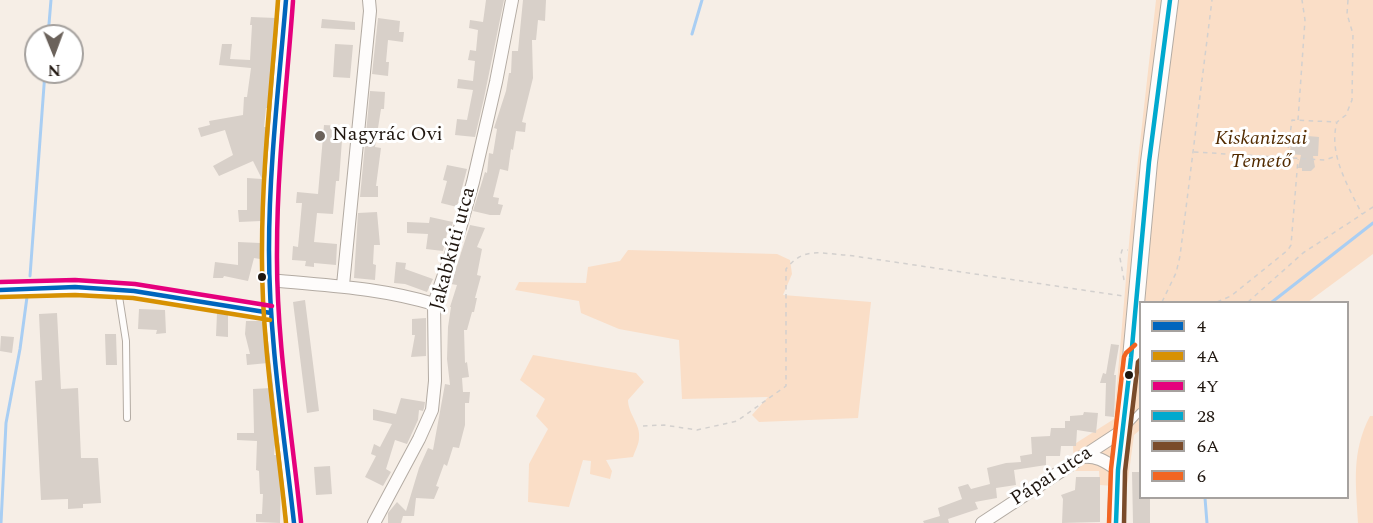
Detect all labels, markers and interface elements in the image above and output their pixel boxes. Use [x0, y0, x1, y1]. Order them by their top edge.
north arrow [24, 24, 84, 84]
text: N [48, 58, 61, 82]
place label: Nagyrác Ovi [332, 124, 443, 148]
park label: Kiskanizsai Temető [1215, 128, 1307, 175]
marker: Nagyrác Ovi [313, 129, 327, 143]
street label: Jakabkúti utca [426, 185, 482, 313]
unlabelled marker [256, 271, 268, 283]
legend [1139, 301, 1349, 499]
text: 4 [1197, 313, 1206, 340]
text: 4A [1197, 343, 1220, 370]
unlabelled marker [1123, 369, 1135, 381]
text: 4Y [1197, 373, 1219, 400]
text: 28 [1197, 403, 1215, 430]
text: 6A [1197, 433, 1220, 460]
street label: Pápai utca [1007, 442, 1097, 512]
text: 6 [1197, 463, 1206, 490]

